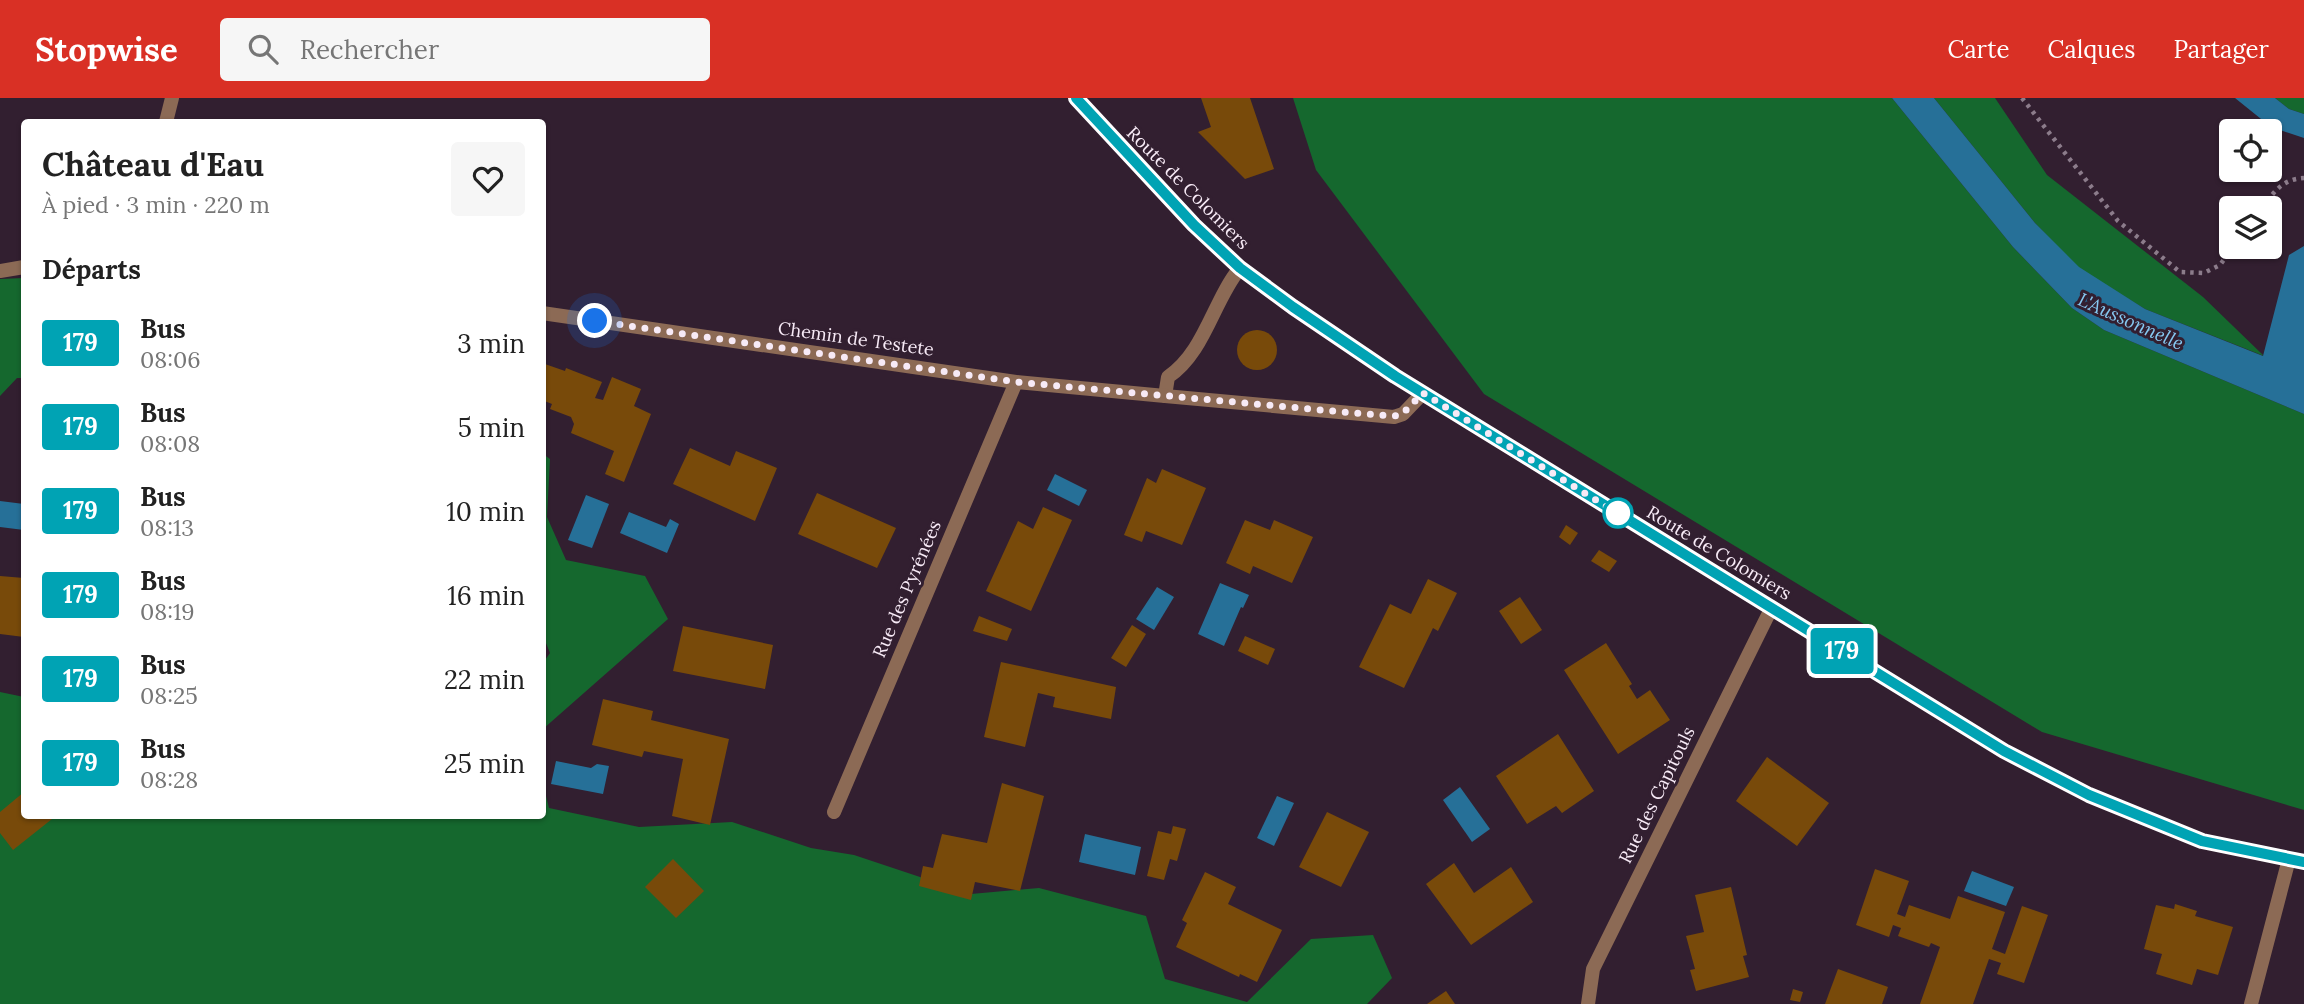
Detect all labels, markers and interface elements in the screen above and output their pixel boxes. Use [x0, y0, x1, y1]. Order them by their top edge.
search box [220, 18, 710, 81]
text: Stopwise [35, 28, 178, 70]
icon: search [244, 30, 282, 68]
text: Rechercher [300, 33, 439, 66]
text: Carte [1947, 34, 2009, 65]
text: Calques [2047, 34, 2135, 65]
text: Partager [2173, 34, 2269, 65]
map controls [2219, 119, 2282, 259]
button: locate [2219, 119, 2282, 182]
street label: Route de Colomiers [1122, 121, 1255, 254]
button: heart [451, 142, 525, 216]
text: Château d'Eau [42, 143, 264, 185]
text: À pied · 3 min · 220 m [42, 190, 270, 219]
button: layers [2219, 196, 2282, 259]
text: Départs [42, 253, 141, 286]
water label: L'Aussonnelle [2074, 287, 2188, 355]
your location [577, 303, 612, 338]
text: Bus [140, 312, 186, 345]
street label: Chemin de Testete [777, 316, 936, 361]
text: 179 [63, 327, 98, 358]
text: 3 min [457, 327, 525, 360]
text: 08:06 [140, 345, 201, 374]
text: Bus [140, 396, 186, 429]
text: 179 [63, 411, 98, 442]
text: 5 min [458, 411, 525, 444]
text: 08:08 [140, 429, 200, 458]
text: Bus [140, 480, 186, 513]
text: 179 [63, 495, 98, 526]
text: 10 min [446, 495, 525, 528]
unlabelled marker [1603, 498, 1633, 528]
street label: Route de Colomiers [1643, 500, 1796, 605]
text: 08:13 [140, 513, 194, 542]
street label: Rue des Pyrénées [867, 517, 946, 661]
text: Bus [140, 564, 186, 597]
text: 179 [63, 579, 98, 610]
text: 16 min [447, 579, 525, 612]
text: 08:19 [140, 597, 195, 626]
line badge: 179 [1802, 628, 1882, 674]
text: 179 [1825, 635, 1859, 666]
text: Bus [140, 648, 186, 681]
text: 179 [63, 663, 98, 694]
text: 22 min [444, 663, 525, 696]
text: 08:25 [140, 681, 198, 710]
street label: Rue des Capitouls [1613, 723, 1700, 867]
text: Bus [140, 732, 186, 765]
text: 179 [63, 747, 98, 778]
text: 25 min [444, 747, 525, 780]
text: 08:28 [140, 765, 198, 794]

